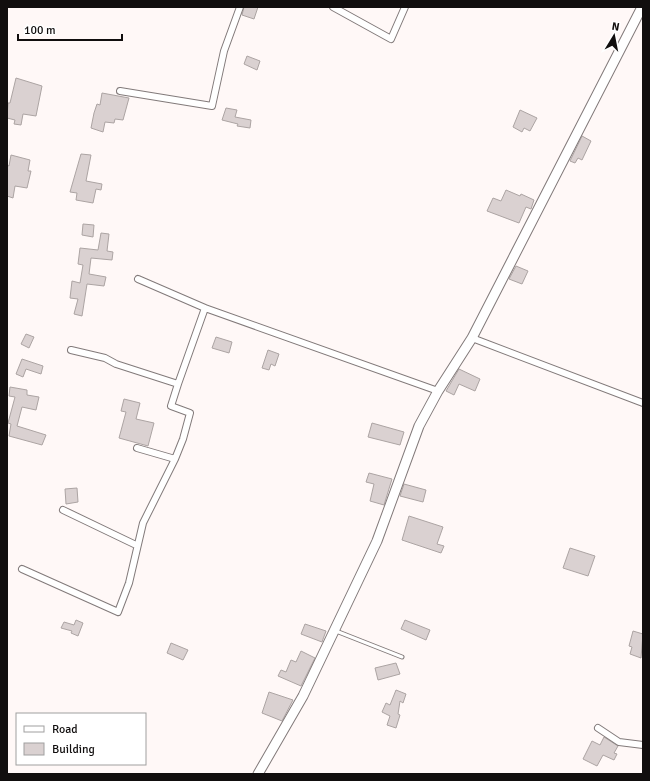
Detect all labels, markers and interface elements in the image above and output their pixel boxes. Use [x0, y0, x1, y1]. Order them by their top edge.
scale bar [18, 16, 122, 42]
north arrow [594, 16, 634, 56]
text: N [611, 20, 621, 34]
text: 100 m [24, 23, 56, 38]
legend [16, 713, 146, 765]
text: Road [52, 722, 78, 737]
text: Building [52, 742, 95, 757]

